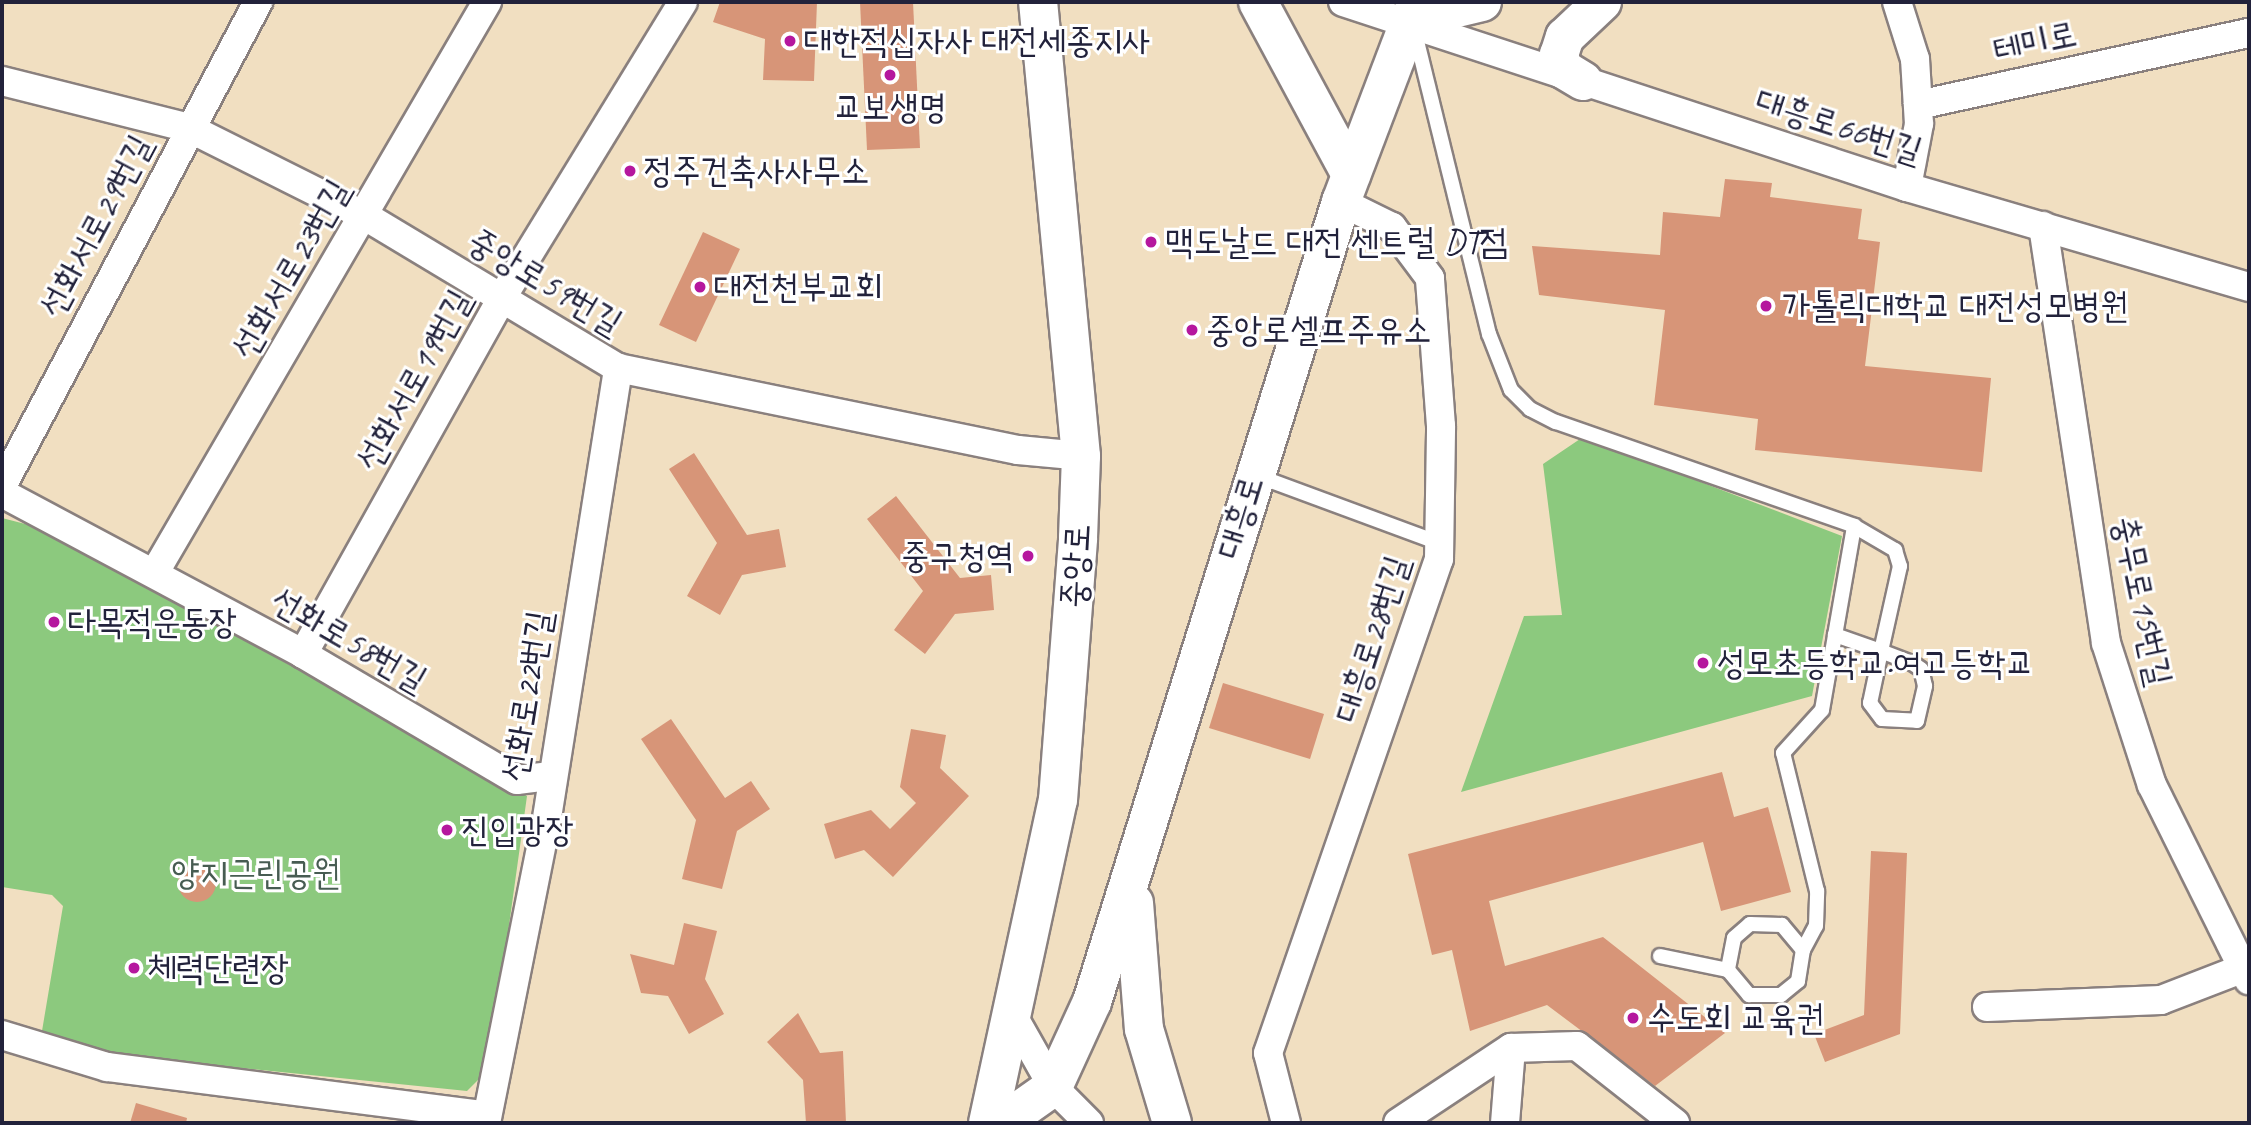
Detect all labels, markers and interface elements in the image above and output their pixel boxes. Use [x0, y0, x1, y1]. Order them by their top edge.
street label: 테미로 [1989, 13, 2081, 71]
place label: 대한적십자사 대전세종지사 [804, 20, 1150, 62]
marker: 대한적십자사 대전세종지사 [782, 33, 798, 49]
marker: 교보생명 [882, 67, 898, 83]
street label: 대흥로66번길 [1751, 79, 1927, 173]
place label: 교보생명 [834, 86, 946, 128]
street label: 선화서로29번길 [30, 128, 162, 324]
place label: 정주건축사사무소 [644, 150, 869, 192]
marker: 정주건축사사무소 [622, 163, 638, 179]
street label: 선화서로23번길 [223, 172, 359, 366]
street label: 중앙로59번길 [460, 220, 630, 344]
place label: 맥도날드 대전 센트럴 DT점 [1165, 221, 1508, 263]
marker: 맥도날드 대전 센트럴 DT점 [1143, 234, 1159, 250]
place label: 대전천부교회 [714, 266, 883, 308]
marker: 대전천부교회 [692, 279, 708, 295]
street label: 선화서로19번길 [347, 282, 481, 478]
place label: 가톨릭대학교 대전성모병원 [1782, 285, 2128, 327]
marker: 가톨릭대학교 대전성모병원 [1756, 296, 1776, 316]
place label: 중앙로셀프주유소 [1206, 309, 1431, 351]
marker: 중앙로셀프주유소 [1184, 322, 1200, 338]
street label: 대흥로 [1208, 470, 1272, 564]
street label: 충무로15번길 [2104, 512, 2180, 690]
street label: 중앙로 [1053, 523, 1099, 609]
place label: 중구청역 [901, 535, 1014, 577]
marker: 중구청역 [1020, 548, 1036, 564]
street label: 대흥로28번길 [1325, 551, 1419, 727]
street label: 선화로58번길 [264, 579, 434, 701]
place label: 다목적운동장 [68, 601, 237, 643]
street label: 선화로22번길 [493, 608, 561, 784]
marker: 다목적운동장 [46, 614, 62, 630]
place label: 성모초등학교.여고등학교 [1717, 642, 2034, 684]
marker: 성모초등학교.여고등학교 [1695, 655, 1711, 671]
place label: 진입광장 [461, 809, 574, 851]
marker: 진입광장 [439, 822, 455, 838]
park label: 양지근린공원 [172, 852, 340, 894]
place label: 체력단련장 [148, 947, 289, 989]
marker: 체력단련장 [126, 960, 142, 976]
place label: 수도회 교육권 [1647, 997, 1824, 1039]
marker: 수도회 교육권 [1625, 1010, 1641, 1026]

